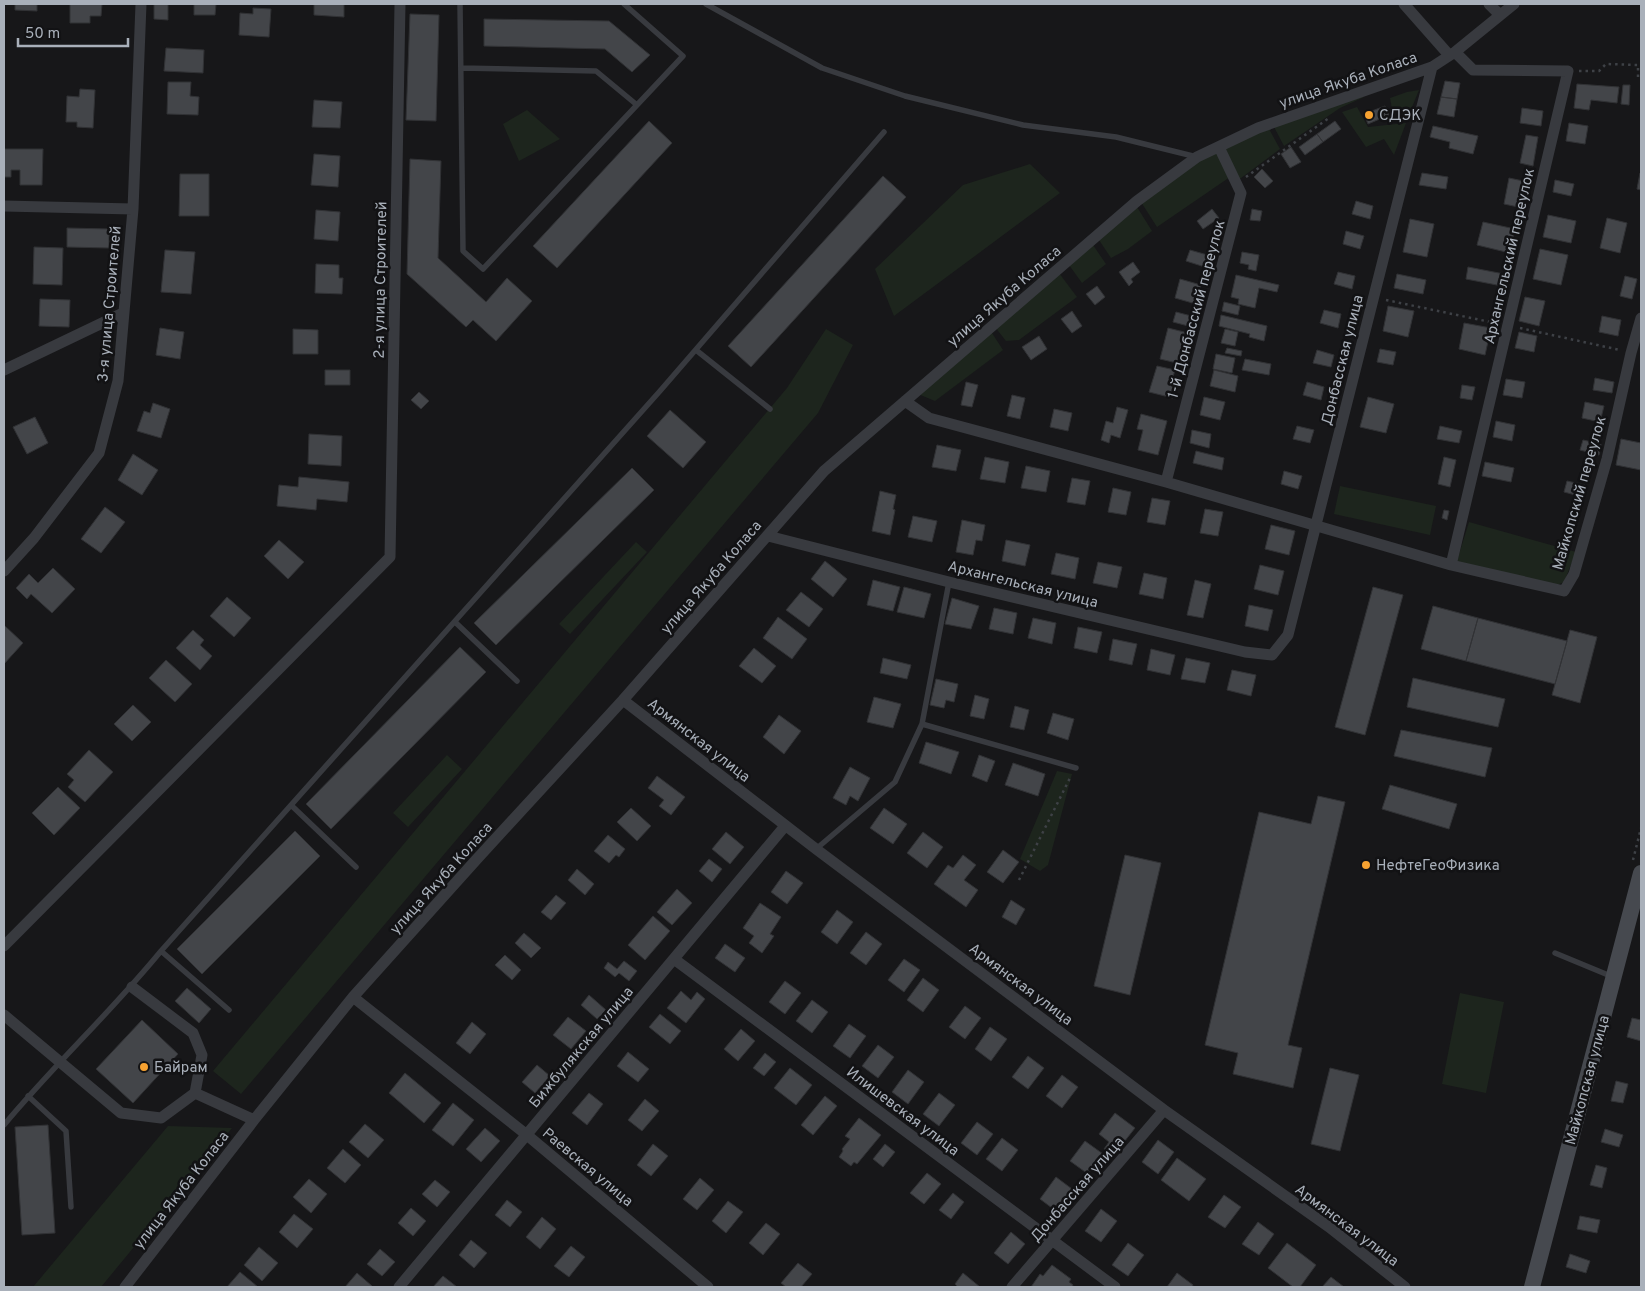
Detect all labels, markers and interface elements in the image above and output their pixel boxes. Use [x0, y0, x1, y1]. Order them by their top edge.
scale bar [18, 15, 128, 47]
text: 50 m [25, 25, 60, 44]
street label: улица Якуба Коласа [1277, 49, 1420, 114]
place label: СДЭК [1379, 107, 1421, 126]
marker: СДЭК [1363, 109, 1375, 121]
street label: Архангельский переулок [1481, 167, 1540, 346]
street label: 2-я улица Строителей [371, 201, 392, 359]
street label: 1-й Донбасский переулок [1164, 218, 1230, 401]
street label: 3-я улица Строителей [94, 225, 127, 383]
street label: улица Якуба Коласа [944, 242, 1066, 352]
street label: Донбасская улица [1318, 293, 1369, 428]
street label: Майкопский переулок [1549, 414, 1612, 573]
street label: улица Якуба Коласа [657, 517, 767, 639]
street label: Архангельская улица [946, 558, 1100, 613]
street label: Армянская улица [643, 695, 753, 787]
street label: улица Якуба Коласа [387, 819, 498, 939]
place label: НефтеГеоФизика [1376, 857, 1500, 876]
marker: НефтеГеоФизика [1360, 859, 1372, 871]
street label: Армянская улица [964, 940, 1076, 1031]
street label: Бижбулякская улица [526, 983, 639, 1113]
street label: Майкопская улица [1562, 1014, 1615, 1147]
place label: Байрам [154, 1059, 208, 1078]
marker: Байрам [138, 1061, 150, 1073]
street label: Илишевская улица [842, 1063, 962, 1161]
street label: Раевская улица [538, 1125, 636, 1212]
street label: улица Якуба Коласа [130, 1128, 234, 1254]
street label: Донбасская улица [1027, 1133, 1129, 1247]
street label: Армянская улица [1290, 1181, 1402, 1272]

